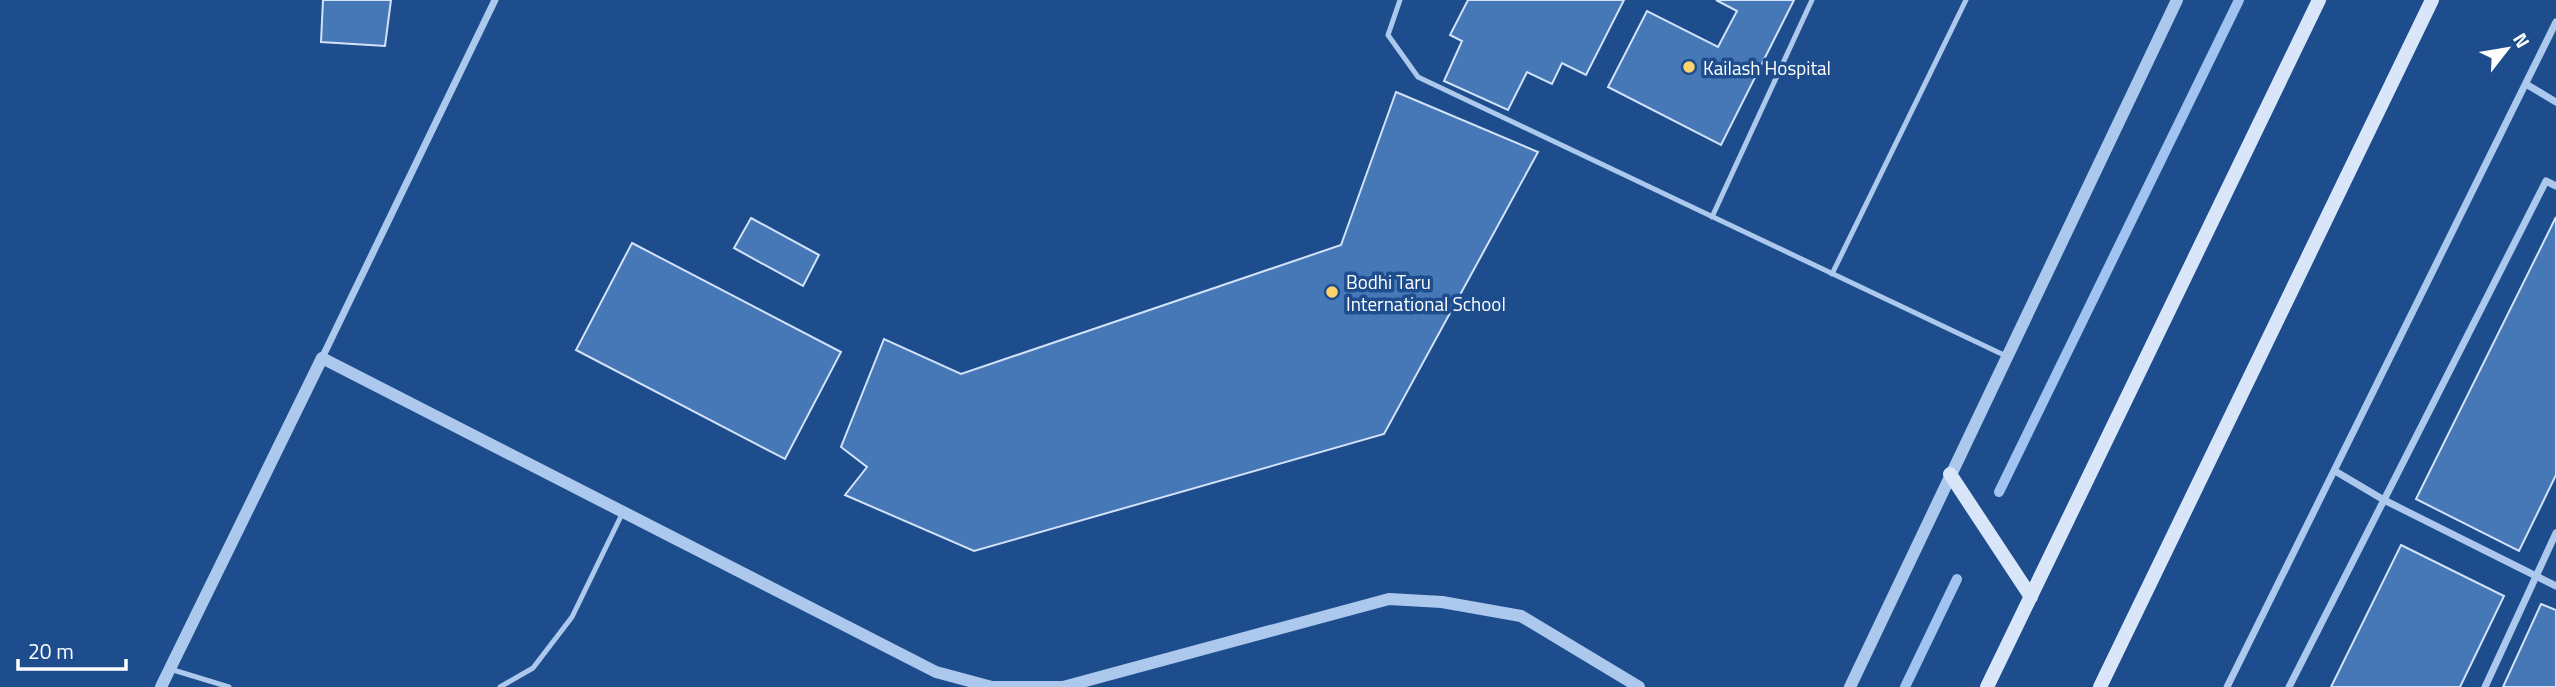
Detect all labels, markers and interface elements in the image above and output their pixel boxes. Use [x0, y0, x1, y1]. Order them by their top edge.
north arrow [2472, 14, 2542, 84]
text: N [2506, 27, 2538, 53]
place label: Kailash Hospital [1703, 53, 1831, 82]
marker: Kailash Hospital [1681, 59, 1697, 75]
place label: Bodhi Taru International School [1346, 267, 1506, 318]
marker: Bodhi Taru International School [1324, 284, 1340, 300]
scale bar [18, 628, 126, 672]
text: 20 m [28, 635, 74, 667]

